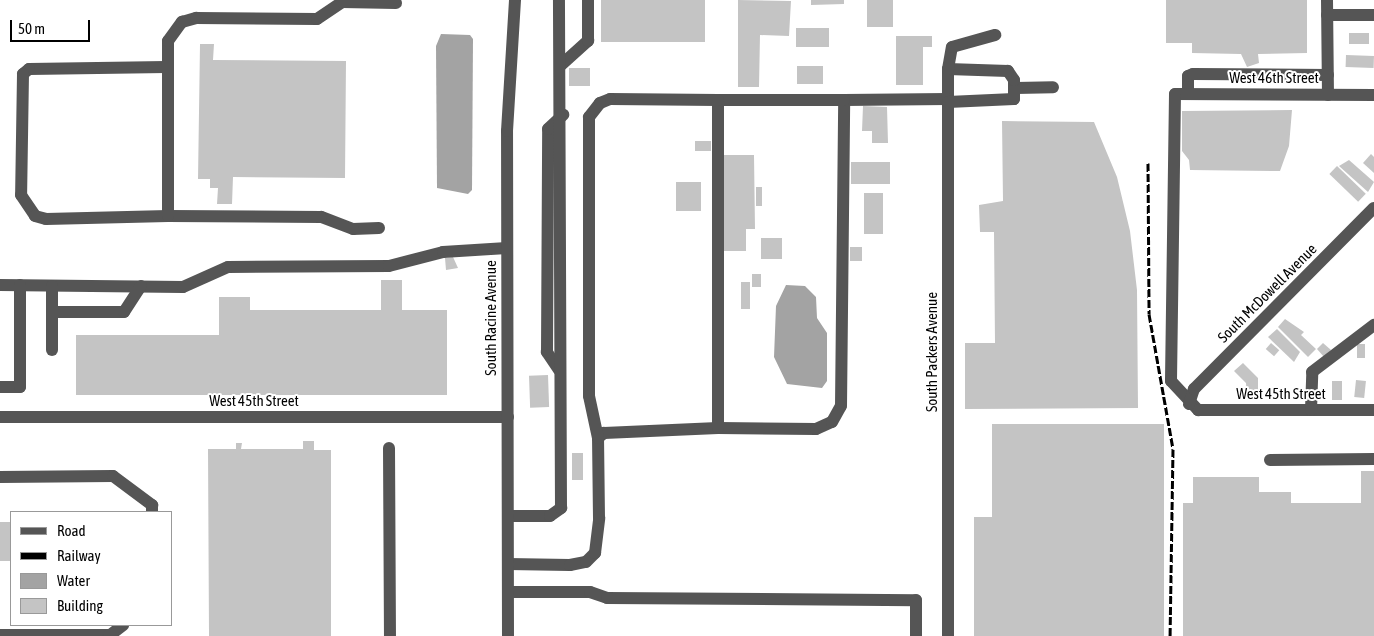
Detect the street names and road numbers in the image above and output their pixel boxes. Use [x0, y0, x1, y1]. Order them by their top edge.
street label: West 46th Street [1229, 69, 1319, 87]
street label: South McDowell Avenue [1214, 240, 1320, 346]
street label: South Racine Avenue [482, 260, 500, 376]
street label: South Packers Avenue [923, 292, 941, 412]
street label: West 45th Street [1236, 385, 1326, 403]
street label: West 45th Street [209, 392, 299, 410]

